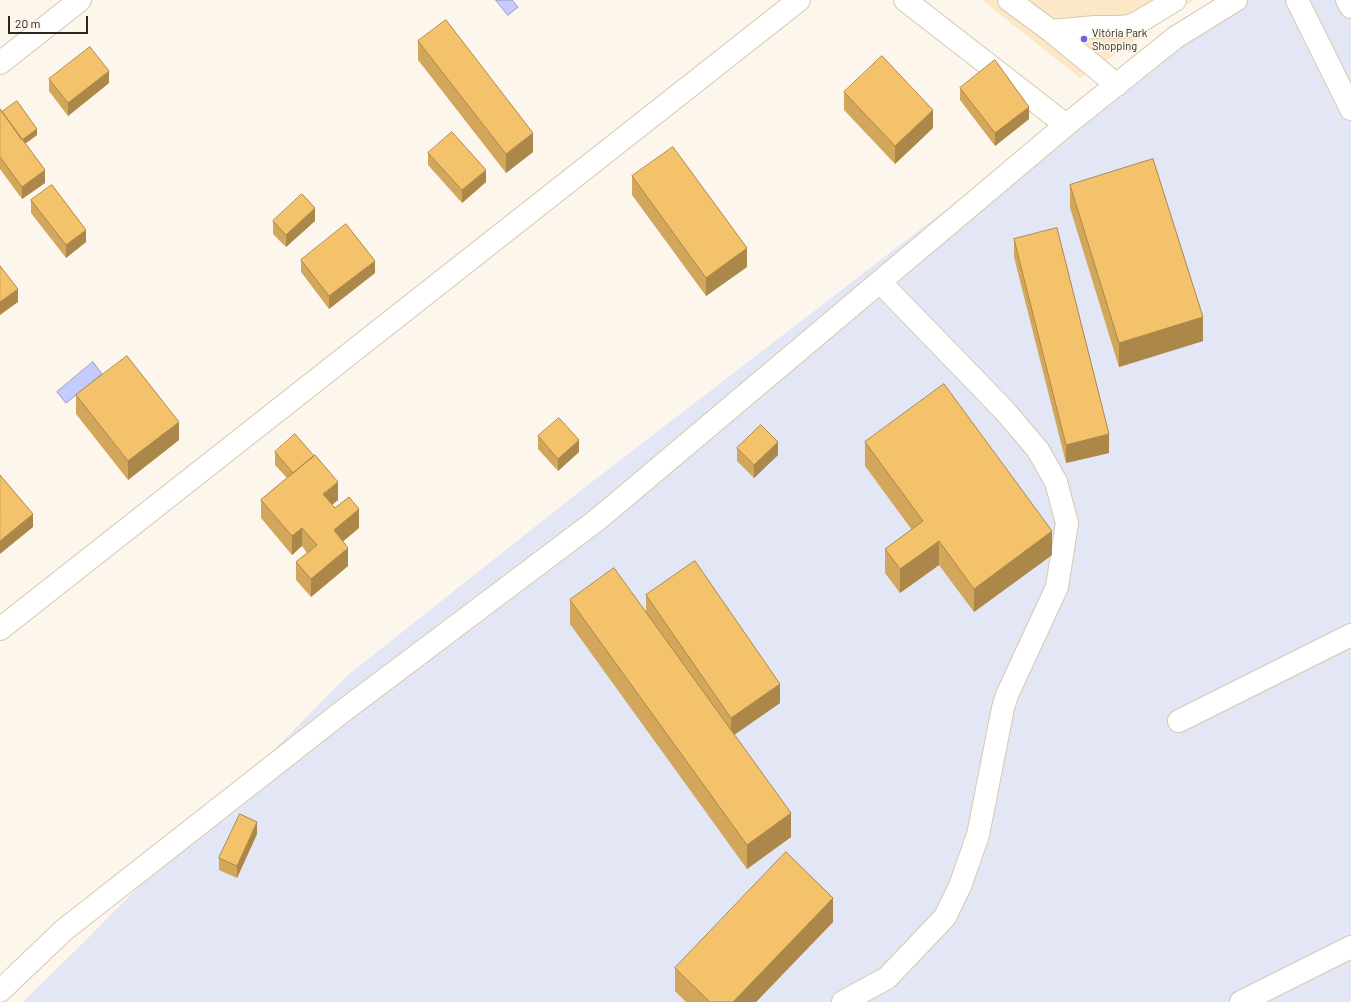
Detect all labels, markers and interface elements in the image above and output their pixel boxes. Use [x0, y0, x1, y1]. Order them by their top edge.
scale bar [10, 8, 90, 34]
text: 20 m [15, 16, 41, 30]
place label: Vitória Park Shopping [1092, 26, 1147, 52]
marker: Vitória Park Shopping [1079, 34, 1089, 44]

